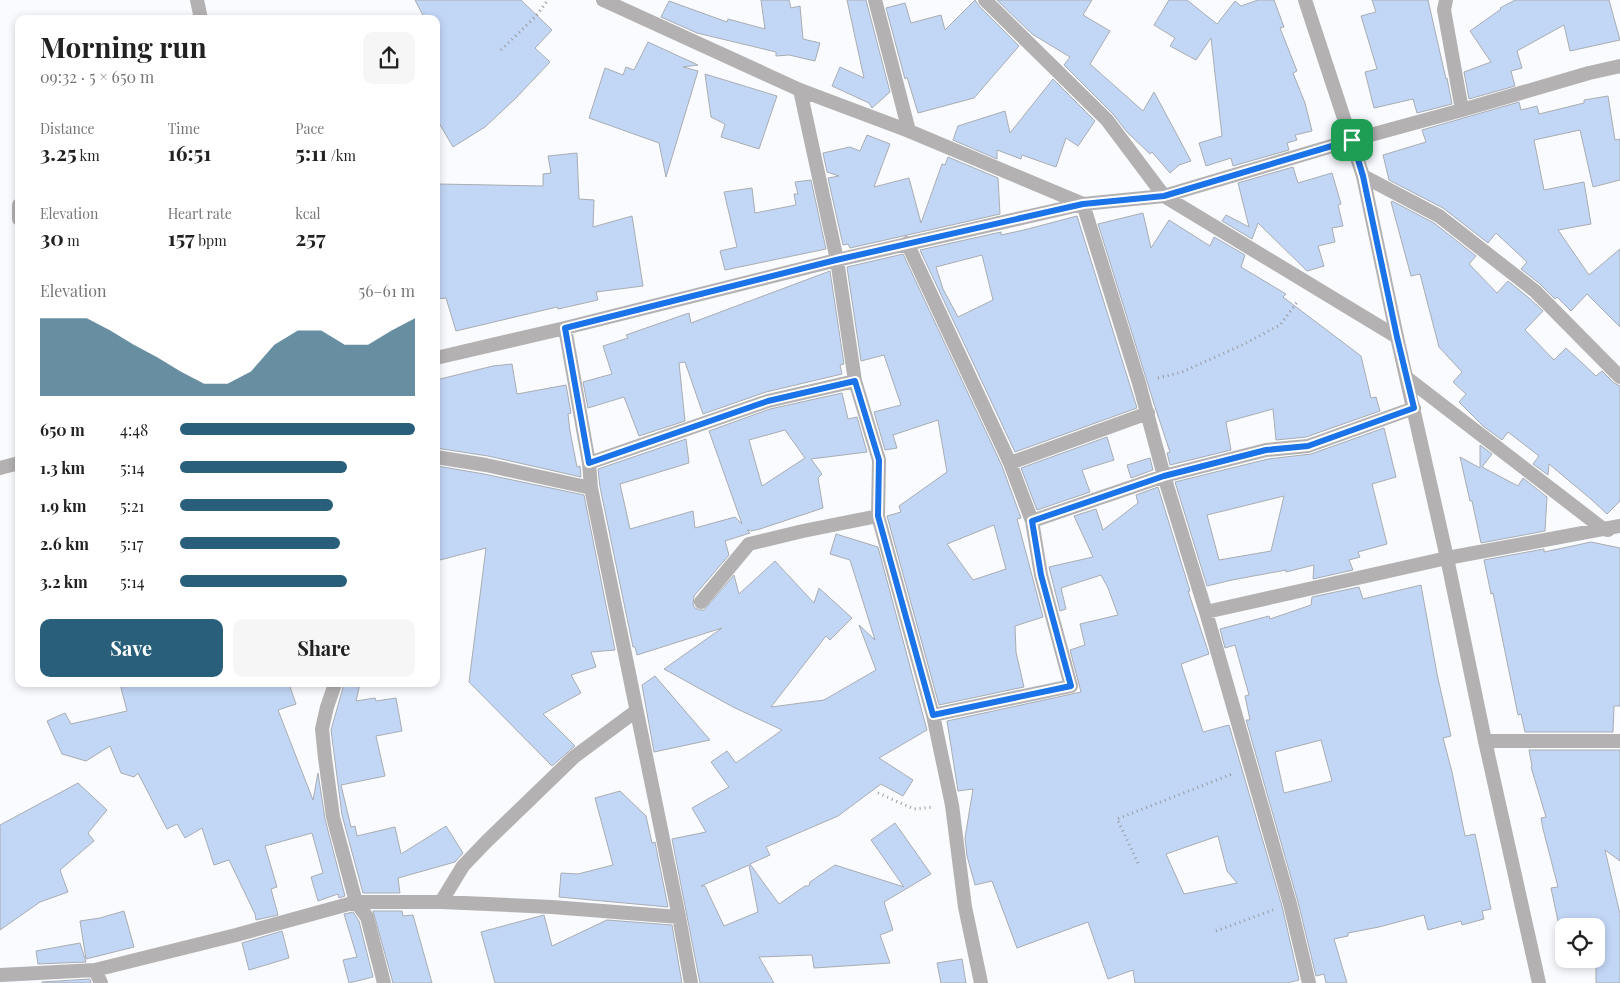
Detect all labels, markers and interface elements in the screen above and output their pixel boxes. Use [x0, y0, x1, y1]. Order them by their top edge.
text: Morning run [40, 28, 207, 65]
button: share [363, 32, 415, 84]
text: 09:32 · 5 × 650 m [40, 66, 154, 87]
text: Distance [40, 119, 95, 138]
text: Time [168, 119, 200, 138]
text: Pace [295, 119, 324, 138]
pin [1331, 119, 1373, 161]
icon: arrive [1338, 126, 1366, 154]
text: 3.25 [40, 138, 77, 166]
text: 16:51 [168, 138, 211, 166]
text: 5:11 [295, 138, 327, 166]
text: km [77, 146, 100, 165]
text: /km [327, 146, 356, 165]
text: Elevation [40, 204, 98, 223]
text: Heart rate [168, 204, 232, 223]
text: kcal [295, 204, 320, 223]
text: 30 [40, 223, 64, 251]
text: 157 [168, 223, 195, 251]
text: 257 [295, 223, 326, 251]
text: m [64, 231, 80, 250]
text: bpm [195, 231, 227, 250]
text: Elevation [40, 280, 107, 301]
text: 56–61 m [359, 280, 415, 301]
text: 650 m [40, 419, 85, 440]
text: 4:48 [120, 419, 148, 440]
text: 1.3 km [40, 457, 85, 478]
text: 5:14 [120, 457, 145, 478]
text: 1.9 km [40, 495, 87, 516]
text: 5:21 [120, 495, 144, 516]
text: 2.6 km [40, 533, 89, 554]
text: 5:17 [120, 533, 143, 554]
text: 3.2 km [40, 571, 88, 592]
text: 5:14 [120, 571, 145, 592]
button: Save [40, 619, 223, 677]
button: Share [233, 619, 415, 677]
map controls [1555, 918, 1605, 968]
button: locate [1555, 918, 1605, 968]

